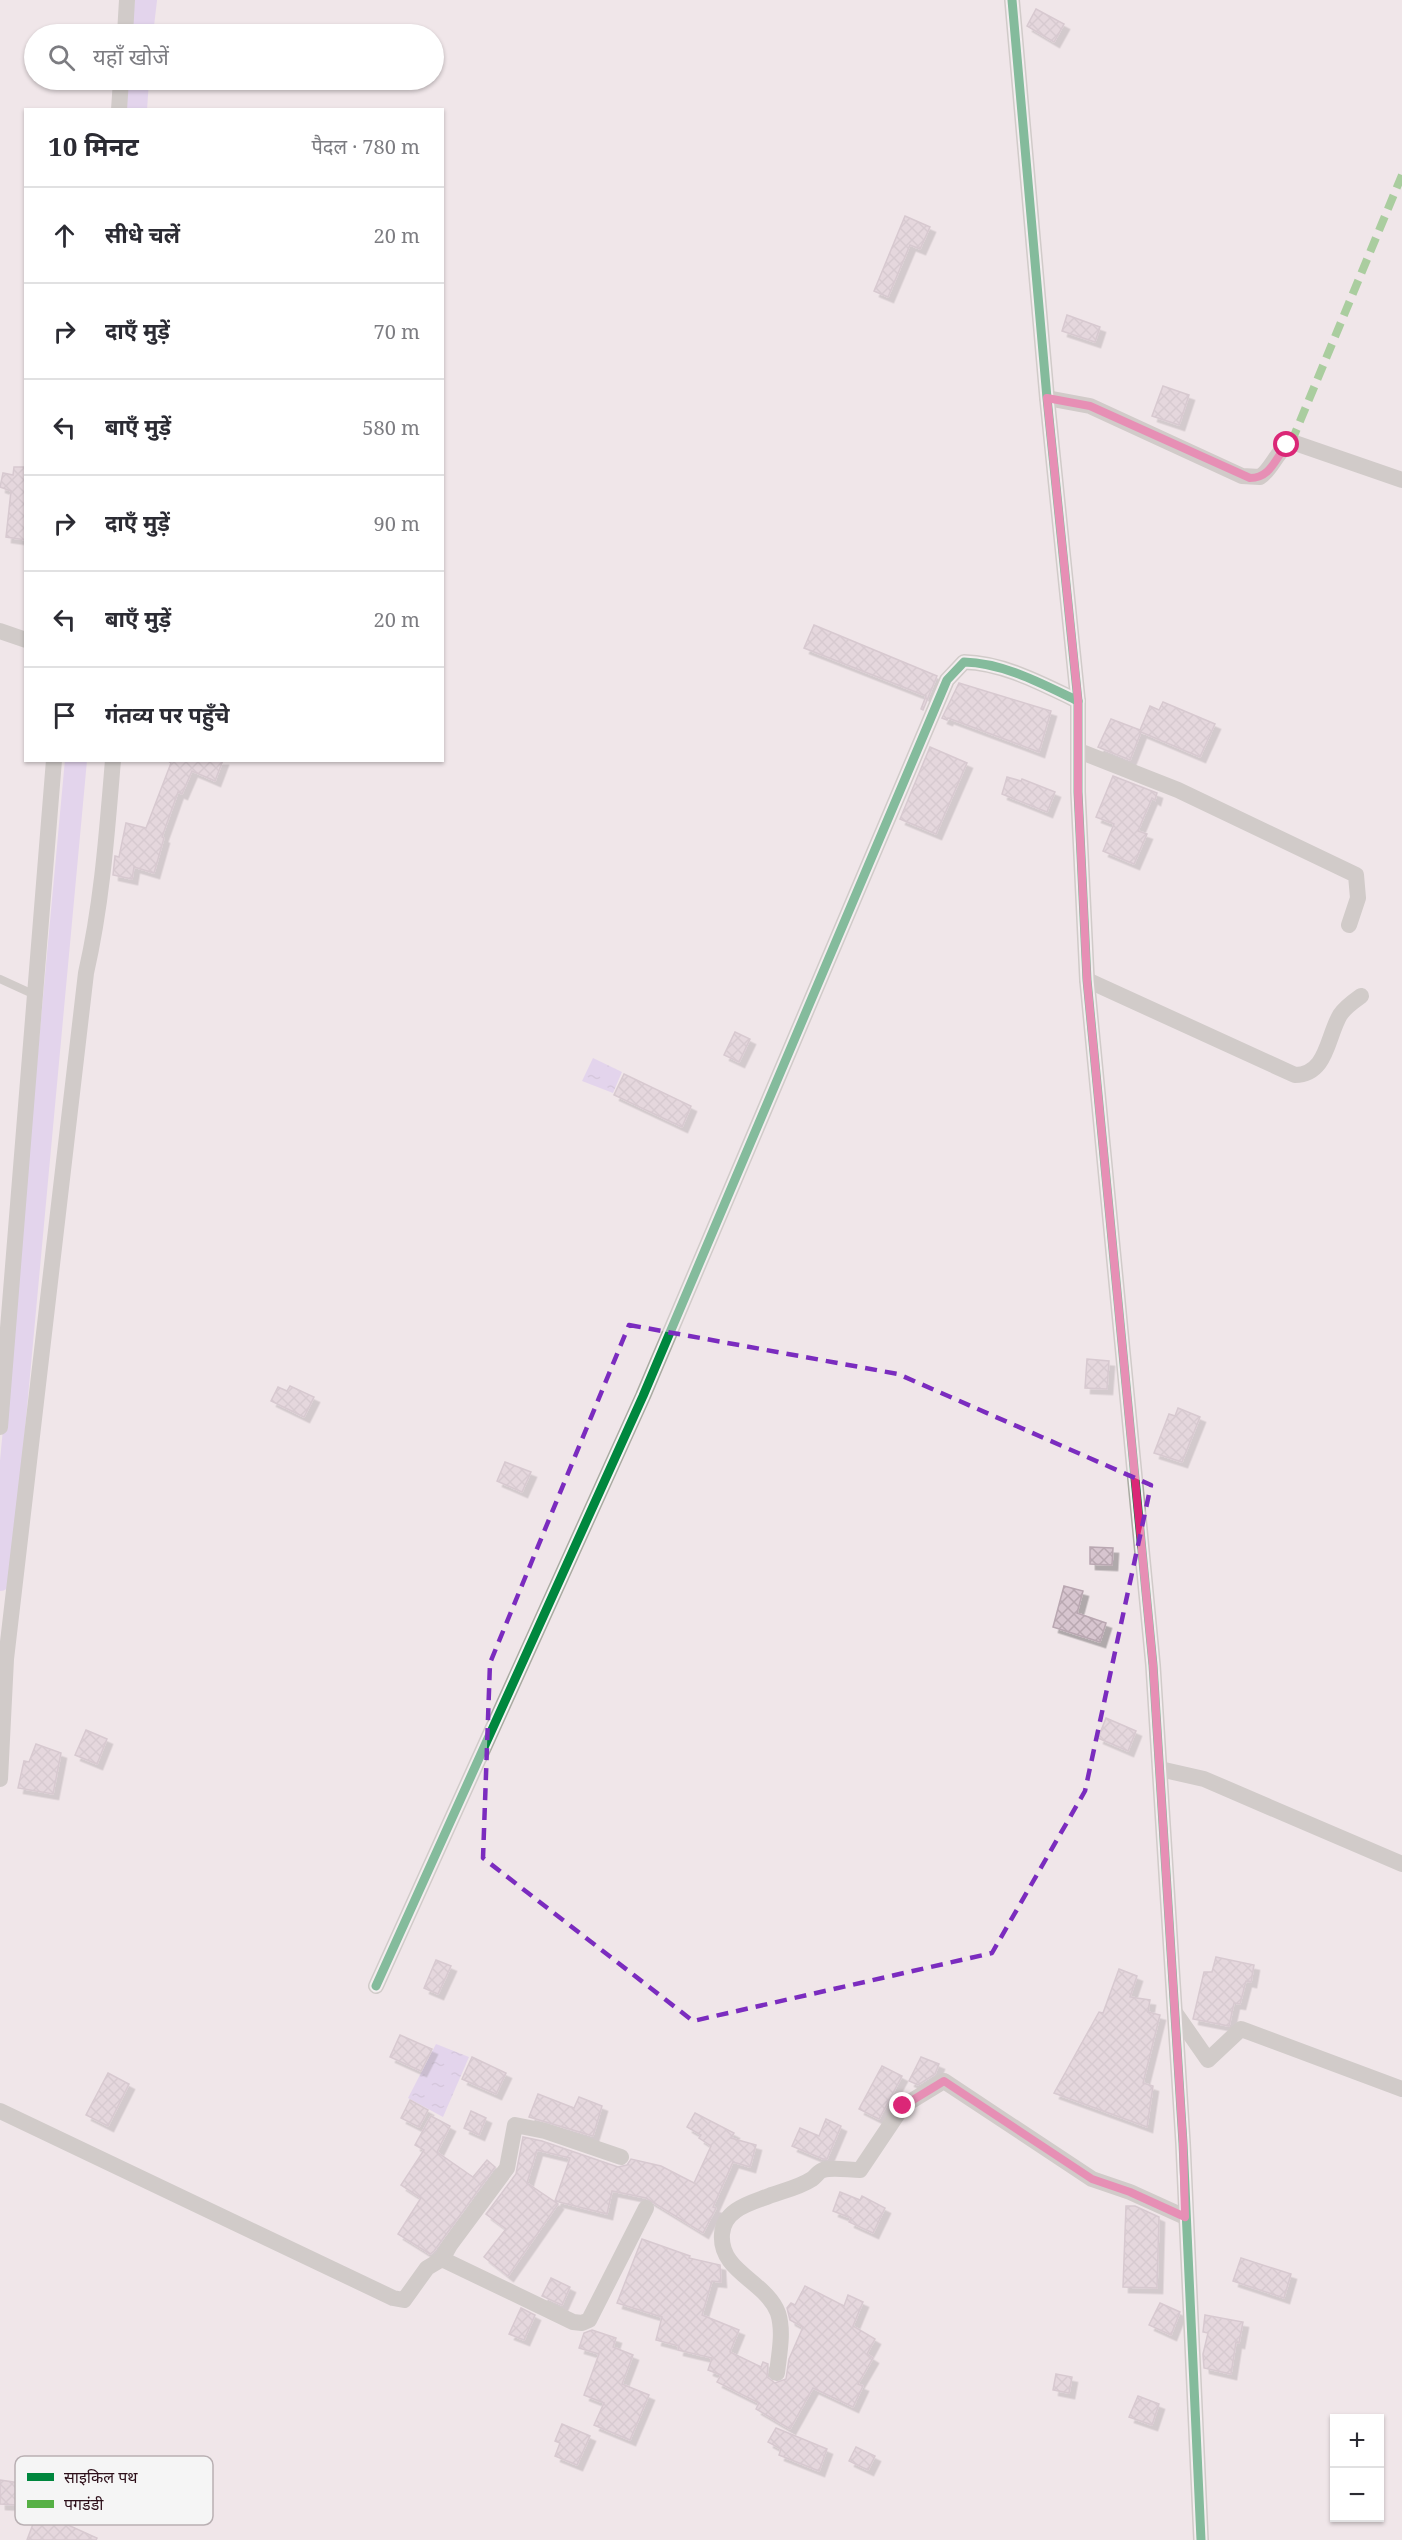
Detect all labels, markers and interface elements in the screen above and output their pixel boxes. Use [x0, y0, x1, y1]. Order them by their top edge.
search box [24, 24, 444, 90]
icon: search [45, 41, 78, 74]
text: यहाँ खोजें [93, 41, 169, 71]
text: 10 मिनट [48, 128, 139, 164]
text: पैदल · 780 m [311, 133, 420, 160]
icon: ahead [48, 219, 81, 252]
text: सीधे चलें [105, 219, 180, 249]
text: 20 m [374, 222, 420, 249]
icon: right [48, 315, 81, 348]
text: दाएँ मुड़ें [105, 315, 170, 345]
text: 70 m [374, 318, 420, 345]
icon: left [48, 411, 81, 444]
text: बाएँ मुड़ें [105, 411, 171, 441]
text: 580 m [362, 414, 420, 441]
route start [1273, 431, 1299, 457]
icon: right [48, 507, 81, 540]
text: दाएँ मुड़ें [105, 507, 170, 537]
text: 90 m [374, 510, 420, 537]
icon: left [48, 603, 81, 636]
text: बाएँ मुड़ें [105, 603, 171, 633]
text: 20 m [374, 606, 420, 633]
icon: arrive [48, 699, 81, 732]
text: गंतव्य पर पहुँचे [105, 699, 230, 729]
route end [889, 2092, 915, 2118]
map controls [1330, 2414, 1384, 2522]
button: + [1330, 2414, 1384, 2468]
legend [15, 2456, 213, 2525]
text: साइकिल पथ [64, 2466, 138, 2488]
button: − [1330, 2468, 1384, 2522]
text: पगडंडी [64, 2493, 104, 2515]

